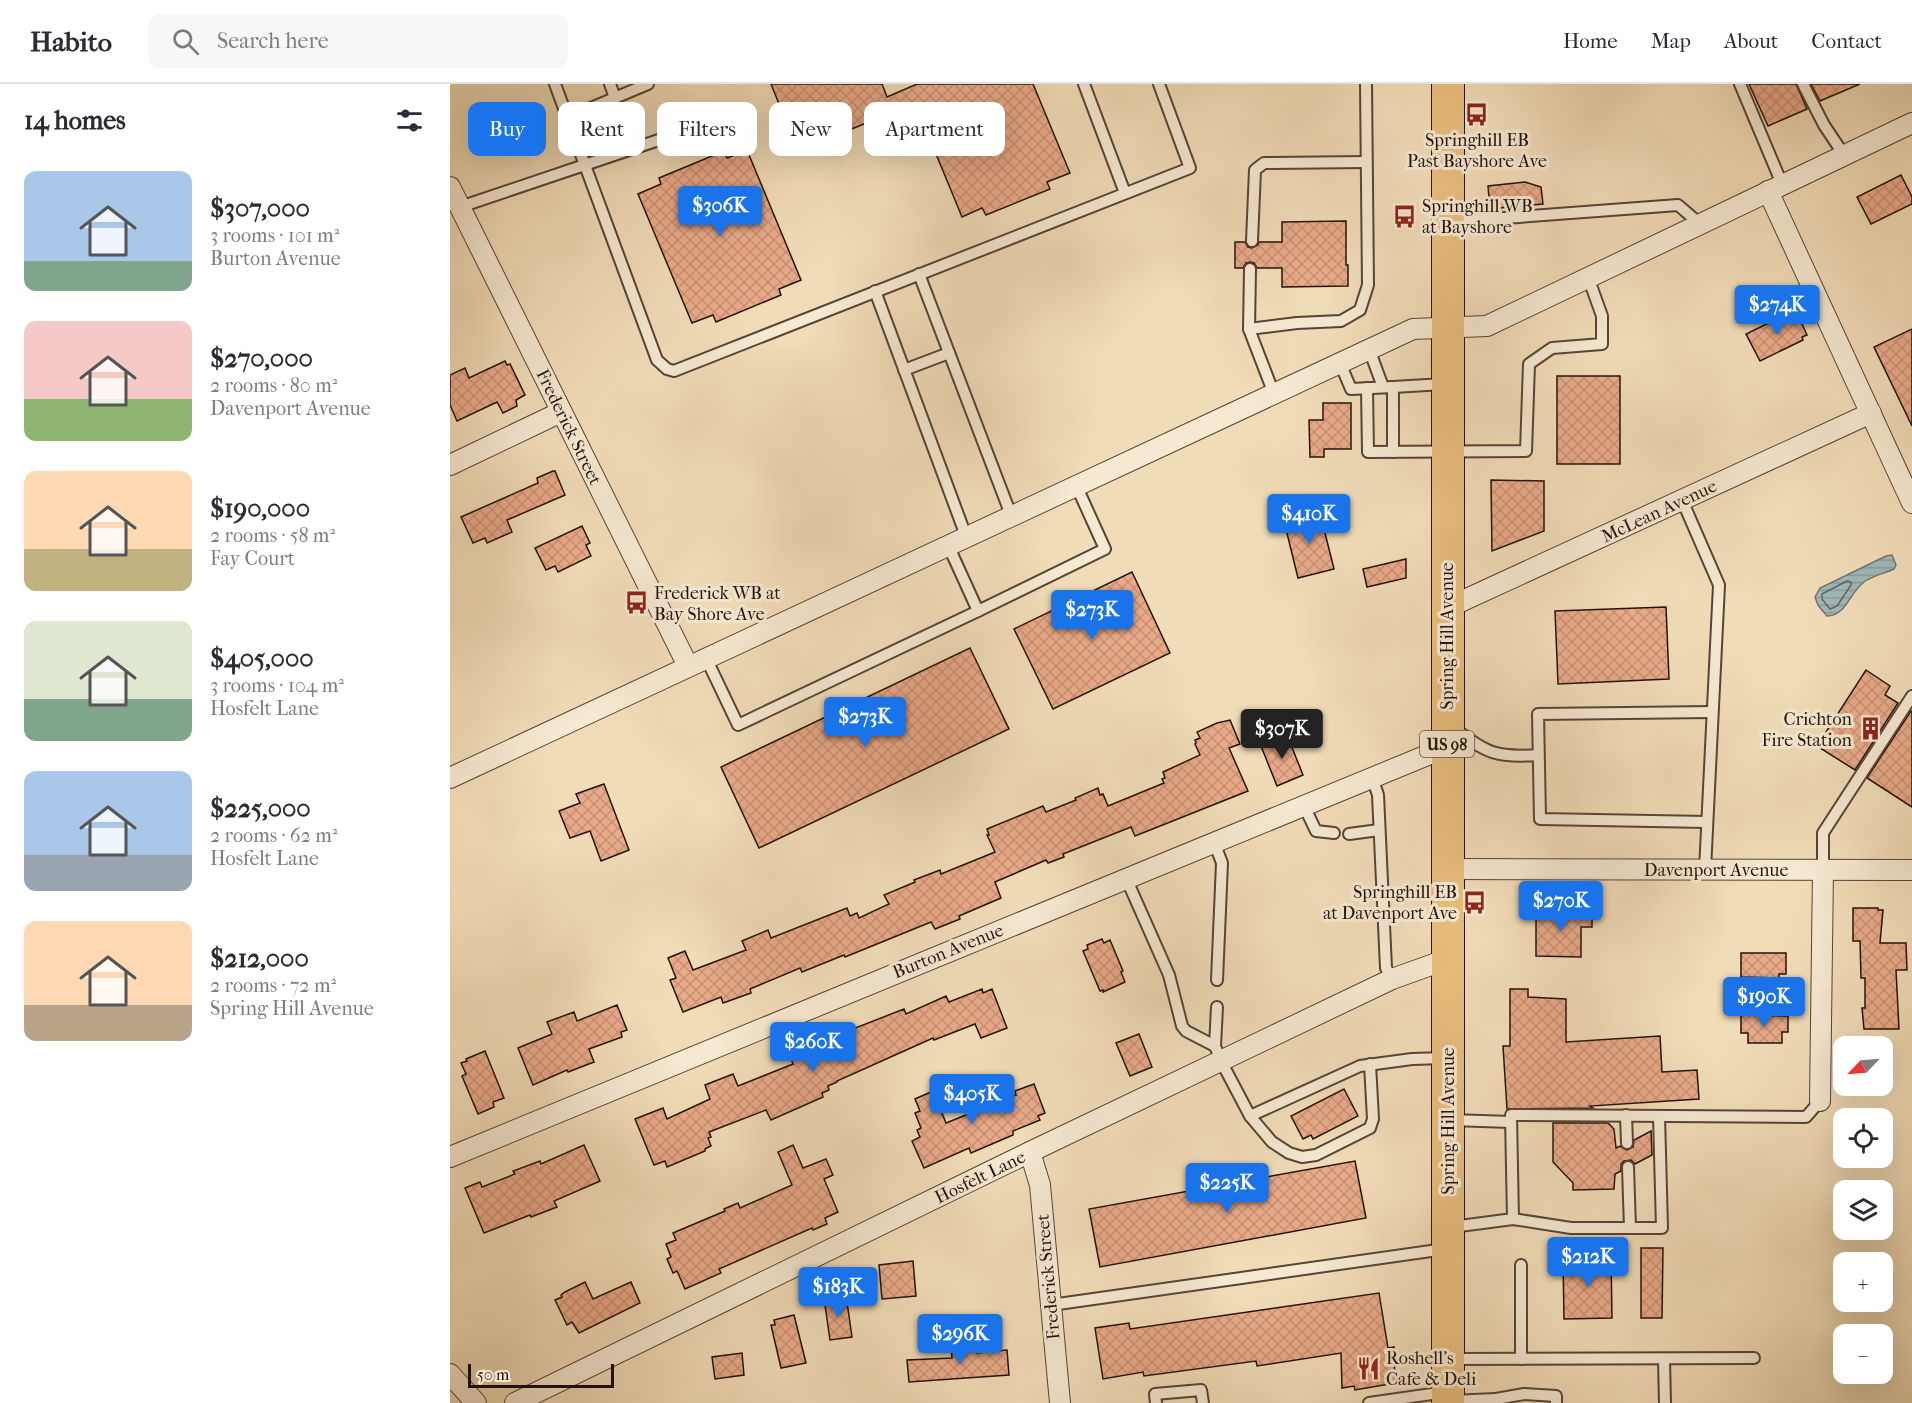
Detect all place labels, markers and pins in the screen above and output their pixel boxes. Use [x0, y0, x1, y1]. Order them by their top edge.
bus stop icon: Springhill EB Past Bayshore Ave [1464, 101, 1490, 127]
place label: Springhill EB Past Bayshore Ave [1407, 130, 1547, 172]
pin: $306K [678, 186, 762, 237]
place label: Springhill WB at Bayshore [1422, 196, 1533, 238]
bus stop icon: Springhill WB at Bayshore [1391, 203, 1417, 229]
pin: $274K [1735, 285, 1819, 336]
pin: $410K [1267, 494, 1351, 545]
place label: Frederick WB at Bay Shore Ave [654, 583, 781, 625]
bus stop icon: Frederick WB at Bay Shore Ave [623, 590, 649, 616]
pin: $273K [1050, 590, 1134, 641]
pin: $273K [823, 697, 907, 748]
pin: $307K [1240, 709, 1324, 760]
place label: Crichton Fire Station [1762, 709, 1853, 751]
building icon: Crichton Fire Station [1857, 716, 1883, 742]
pin: $270K [1519, 881, 1603, 932]
place label: Springhill EB at Davenport Ave [1323, 882, 1457, 924]
bus stop icon: Springhill EB at Davenport Ave [1462, 889, 1488, 915]
pin: $190K [1722, 977, 1806, 1028]
pin: $260K [771, 1022, 855, 1073]
pin: $405K [930, 1074, 1014, 1125]
pin: $225K [1185, 1163, 1269, 1214]
pin: $212K [1546, 1237, 1630, 1288]
pin: $183K [796, 1267, 880, 1318]
pin: $296K [918, 1314, 1002, 1365]
place label: Roshell's Cafe & Deli [1386, 1348, 1477, 1390]
restaurant icon: Roshell's Cafe & Deli [1355, 1355, 1381, 1381]

